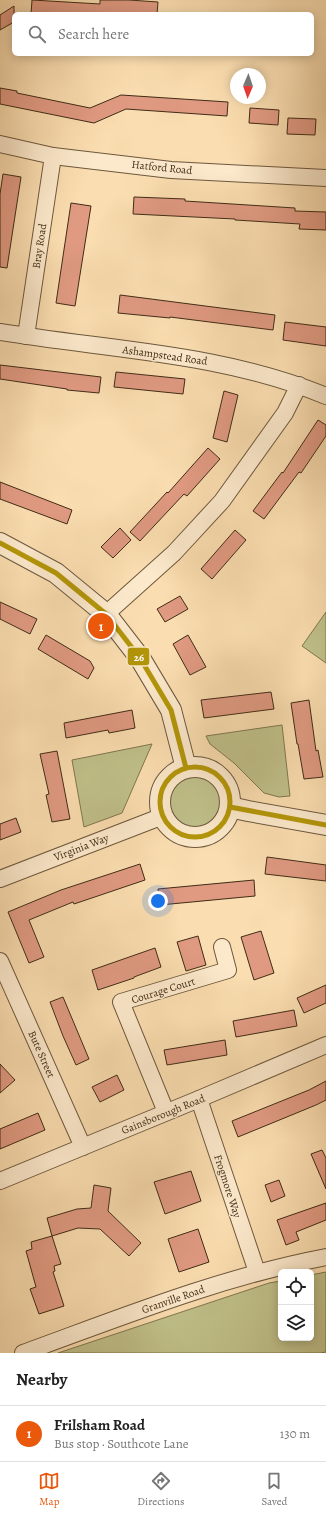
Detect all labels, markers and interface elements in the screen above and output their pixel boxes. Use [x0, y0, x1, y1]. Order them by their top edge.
search box [12, 12, 314, 56]
icon: search [26, 23, 48, 45]
text: Search here [58, 24, 129, 44]
north arrow [230, 68, 266, 104]
street label: Hatford Road [131, 157, 193, 178]
street label: Bray Road [29, 222, 50, 270]
street label: Ashampstead Road [120, 342, 209, 369]
pin: 1 [88, 611, 114, 641]
line badge: 26 [127, 647, 150, 666]
text: 26 [134, 650, 144, 665]
street label: Virginia Way [51, 830, 111, 865]
your location [148, 891, 168, 911]
street label: Courage Court [129, 974, 197, 1007]
street label: Bute Street [24, 1028, 59, 1081]
street label: Gainsborough Road [119, 1091, 207, 1138]
street label: Frogmore Way [210, 1153, 245, 1220]
map controls [278, 1269, 314, 1341]
button: locate [278, 1269, 314, 1305]
street label: Granville Road [140, 1282, 207, 1317]
button: layers [278, 1305, 314, 1341]
text: Nearby [16, 1368, 67, 1391]
text: Frilsham Road [54, 1415, 145, 1435]
text: 1 [27, 1425, 31, 1442]
text: 130 m [280, 1425, 310, 1442]
text: Bus stop · Southcote Lane [54, 1435, 189, 1452]
tab: Map [38, 1470, 60, 1509]
tab: Directions [137, 1470, 185, 1509]
tab: Saved [261, 1470, 288, 1509]

